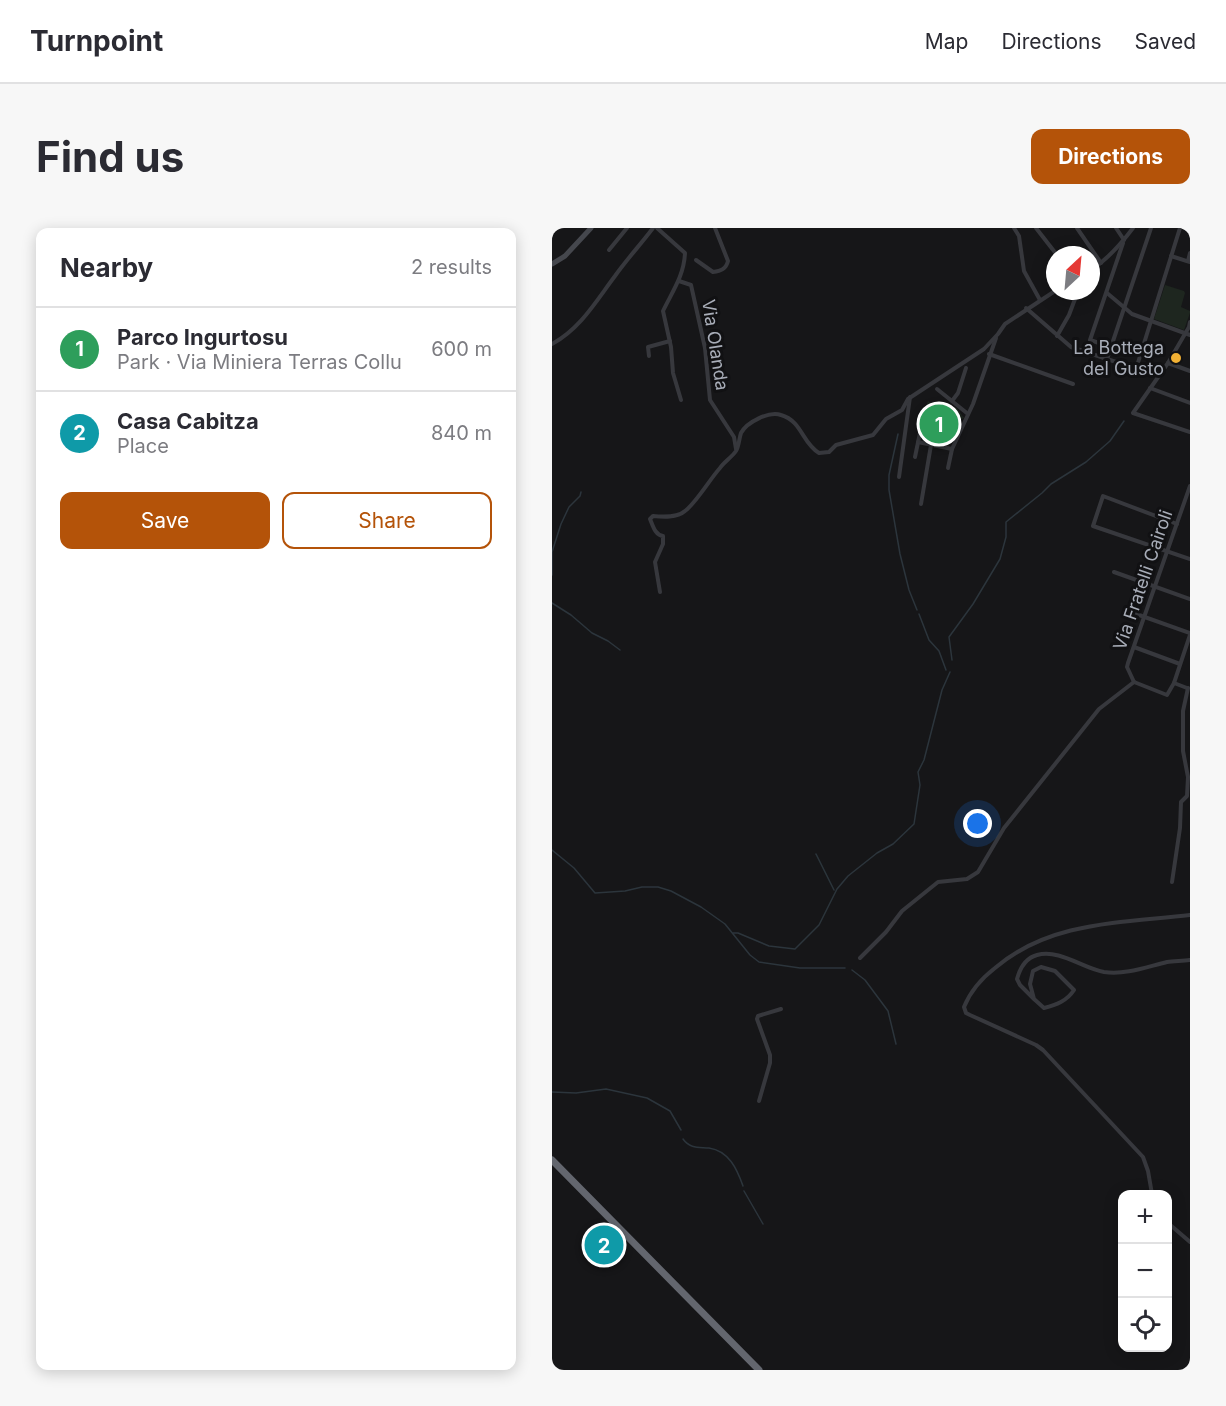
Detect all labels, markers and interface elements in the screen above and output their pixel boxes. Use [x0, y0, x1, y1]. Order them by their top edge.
text: Turnpoint [30, 24, 163, 58]
text: Map [925, 29, 968, 54]
text: Directions [1001, 29, 1102, 54]
text: Saved [1135, 29, 1196, 54]
button: Directions [1031, 129, 1190, 184]
text: Find us [36, 131, 184, 182]
north arrow [1046, 246, 1100, 300]
text: Nearby [60, 252, 153, 283]
text: 2 results [411, 255, 492, 279]
street label: Via Olanda [698, 298, 733, 392]
text: Parco Ingurtosu [117, 324, 288, 350]
text: 1 [75, 337, 84, 361]
text: 600 m [431, 337, 492, 361]
place label: La Bottega del Gusto [1073, 337, 1164, 379]
text: Park · Via Miniera Terras Collu [117, 350, 402, 374]
marker: La Bottega del Gusto [1169, 351, 1183, 365]
pin: 1 [920, 402, 958, 446]
text: Casa Cabitza [117, 408, 259, 434]
text: 2 [73, 421, 86, 445]
text: 840 m [431, 421, 492, 445]
text: Place [117, 434, 169, 458]
button: Save [60, 492, 270, 549]
button: Share [282, 492, 492, 549]
street label: Via Fratelli Cairoli [1109, 507, 1176, 653]
your location [963, 809, 992, 838]
map controls [1118, 1190, 1172, 1352]
button: + [1118, 1190, 1172, 1244]
pin: 2 [584, 1222, 624, 1268]
button: − [1118, 1244, 1172, 1298]
button: locate [1118, 1298, 1172, 1352]

